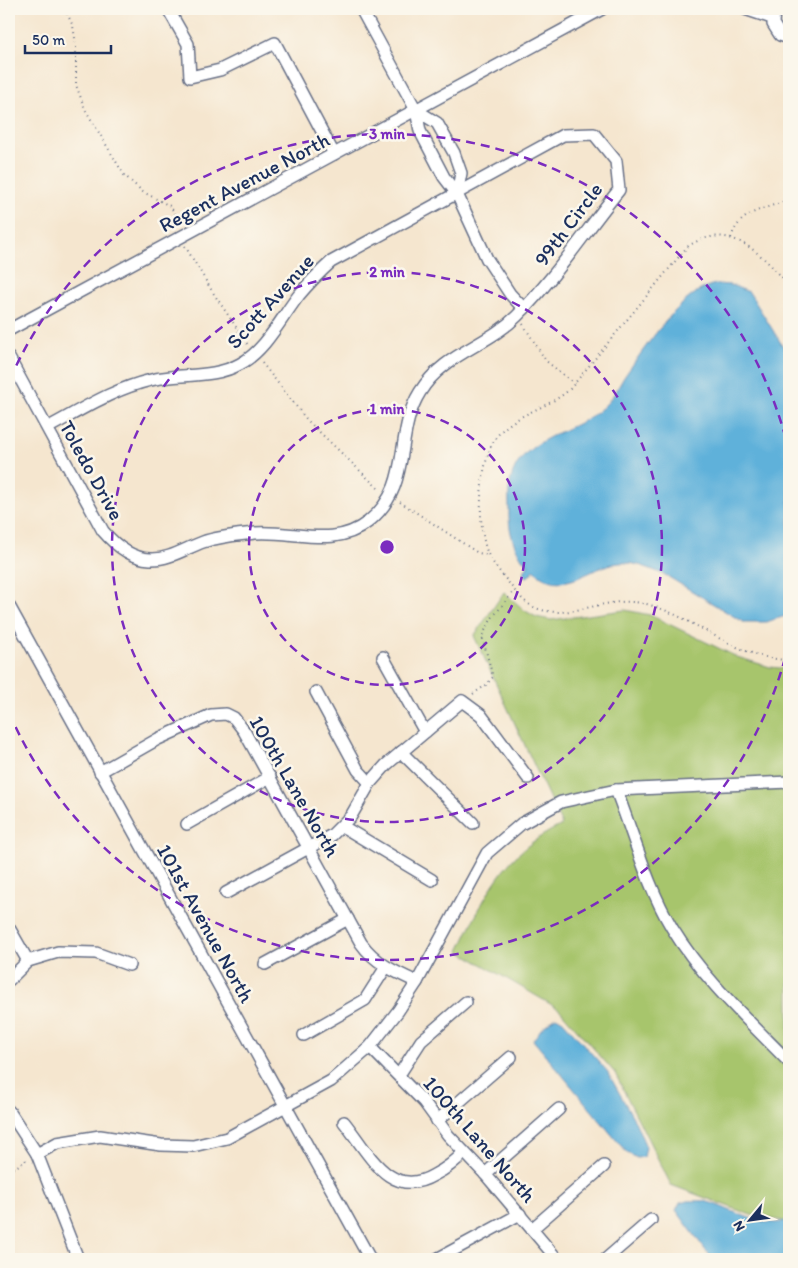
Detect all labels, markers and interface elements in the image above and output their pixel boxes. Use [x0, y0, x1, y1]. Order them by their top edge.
scale bar [25, 22, 111, 54]
text: 50 m [32, 31, 65, 49]
text: 3 min [369, 125, 406, 143]
street label: Regent Avenue North [154, 126, 334, 238]
street label: 99th Circle [528, 177, 608, 271]
street label: Scott Avenue [221, 248, 319, 354]
text: 2 min [369, 263, 406, 281]
text: 1 min [370, 400, 405, 418]
street label: Toledo Drive [54, 416, 130, 524]
centre of rings [378, 538, 396, 556]
street label: 100th Lane North [244, 711, 346, 861]
street label: 101st Avenue North [152, 839, 260, 1007]
street label: 100th Lane North [418, 1071, 542, 1207]
north arrow [726, 1196, 776, 1246]
text: N [729, 1218, 749, 1234]

